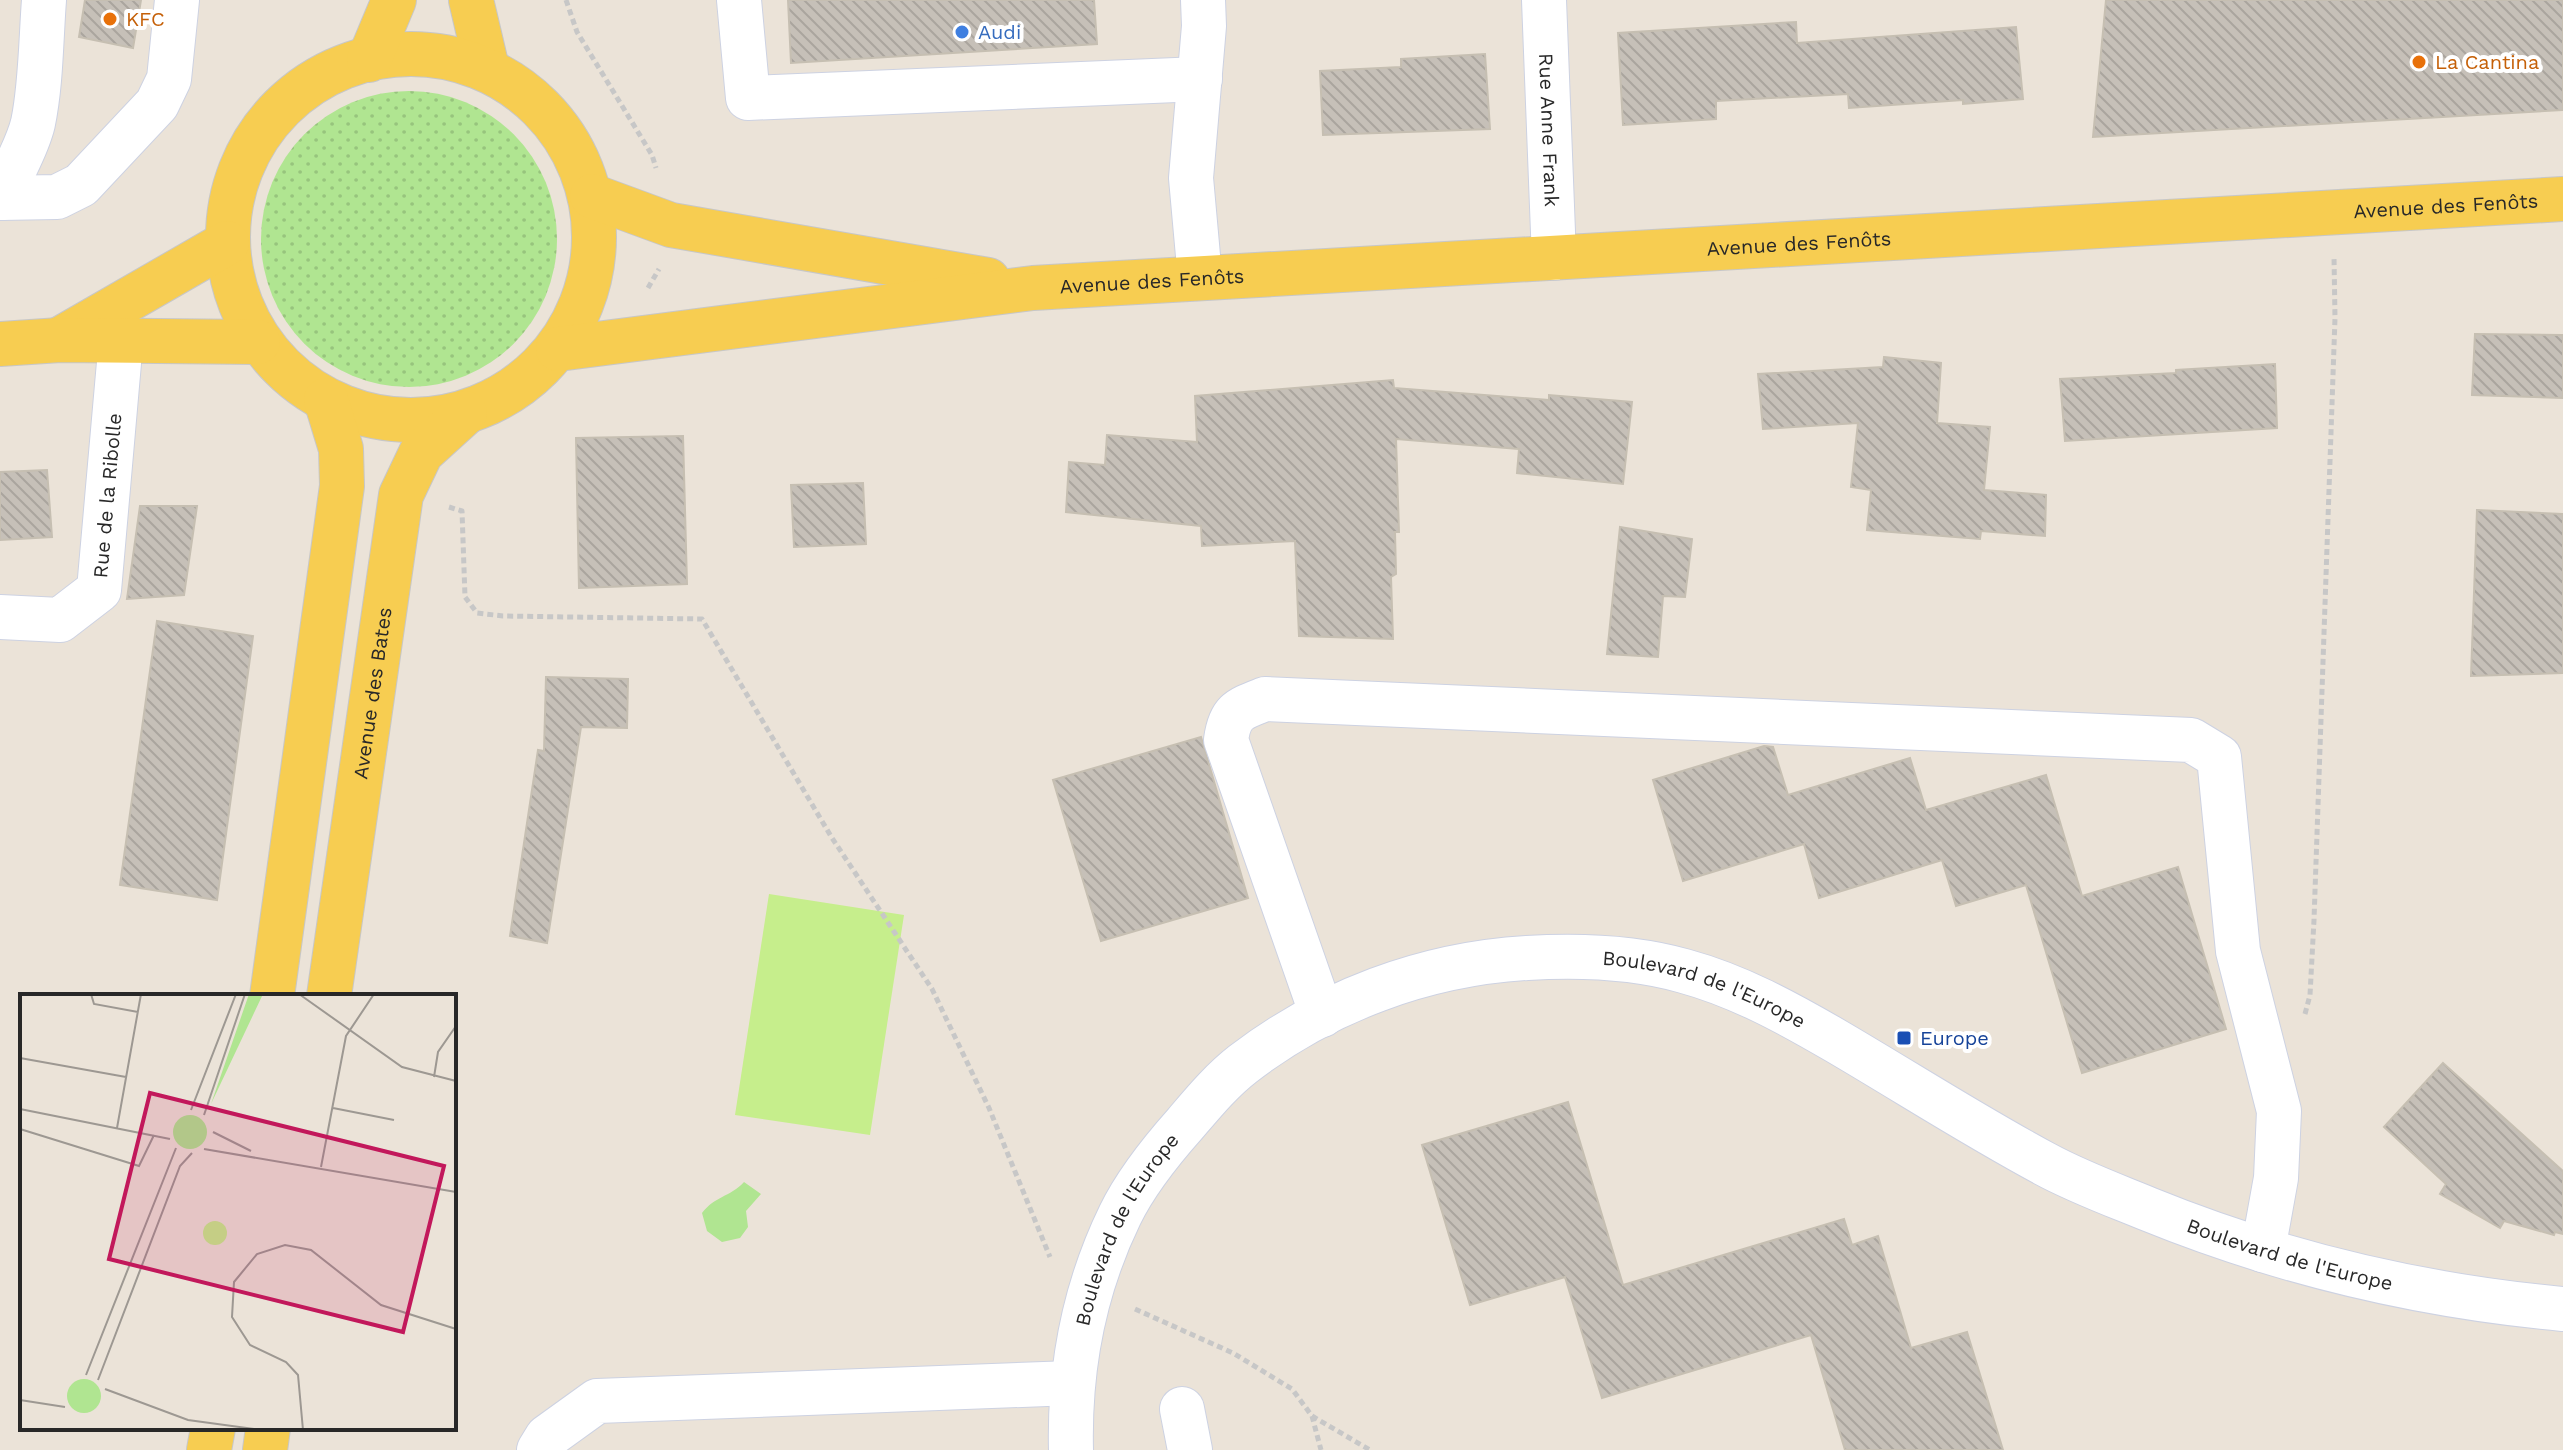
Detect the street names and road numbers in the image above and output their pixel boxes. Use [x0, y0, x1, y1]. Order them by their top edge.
street label: Rue Anne Frank [1534, 53, 1564, 207]
street label: Avenue des Fenôts [2353, 188, 2539, 223]
street label: Avenue des Fenôts [1706, 226, 1892, 261]
street label: Avenue des Fenôts [1059, 264, 1245, 298]
street label: Rue de la Ribolle [88, 412, 127, 579]
street label: Avenue des Bates [348, 606, 397, 781]
street label: Boulevard de l'Europe [1602, 946, 1810, 1033]
street label: Boulevard de l'Europe [1070, 1128, 1184, 1328]
street label: Boulevard de l'Europe [2183, 1213, 2395, 1295]

